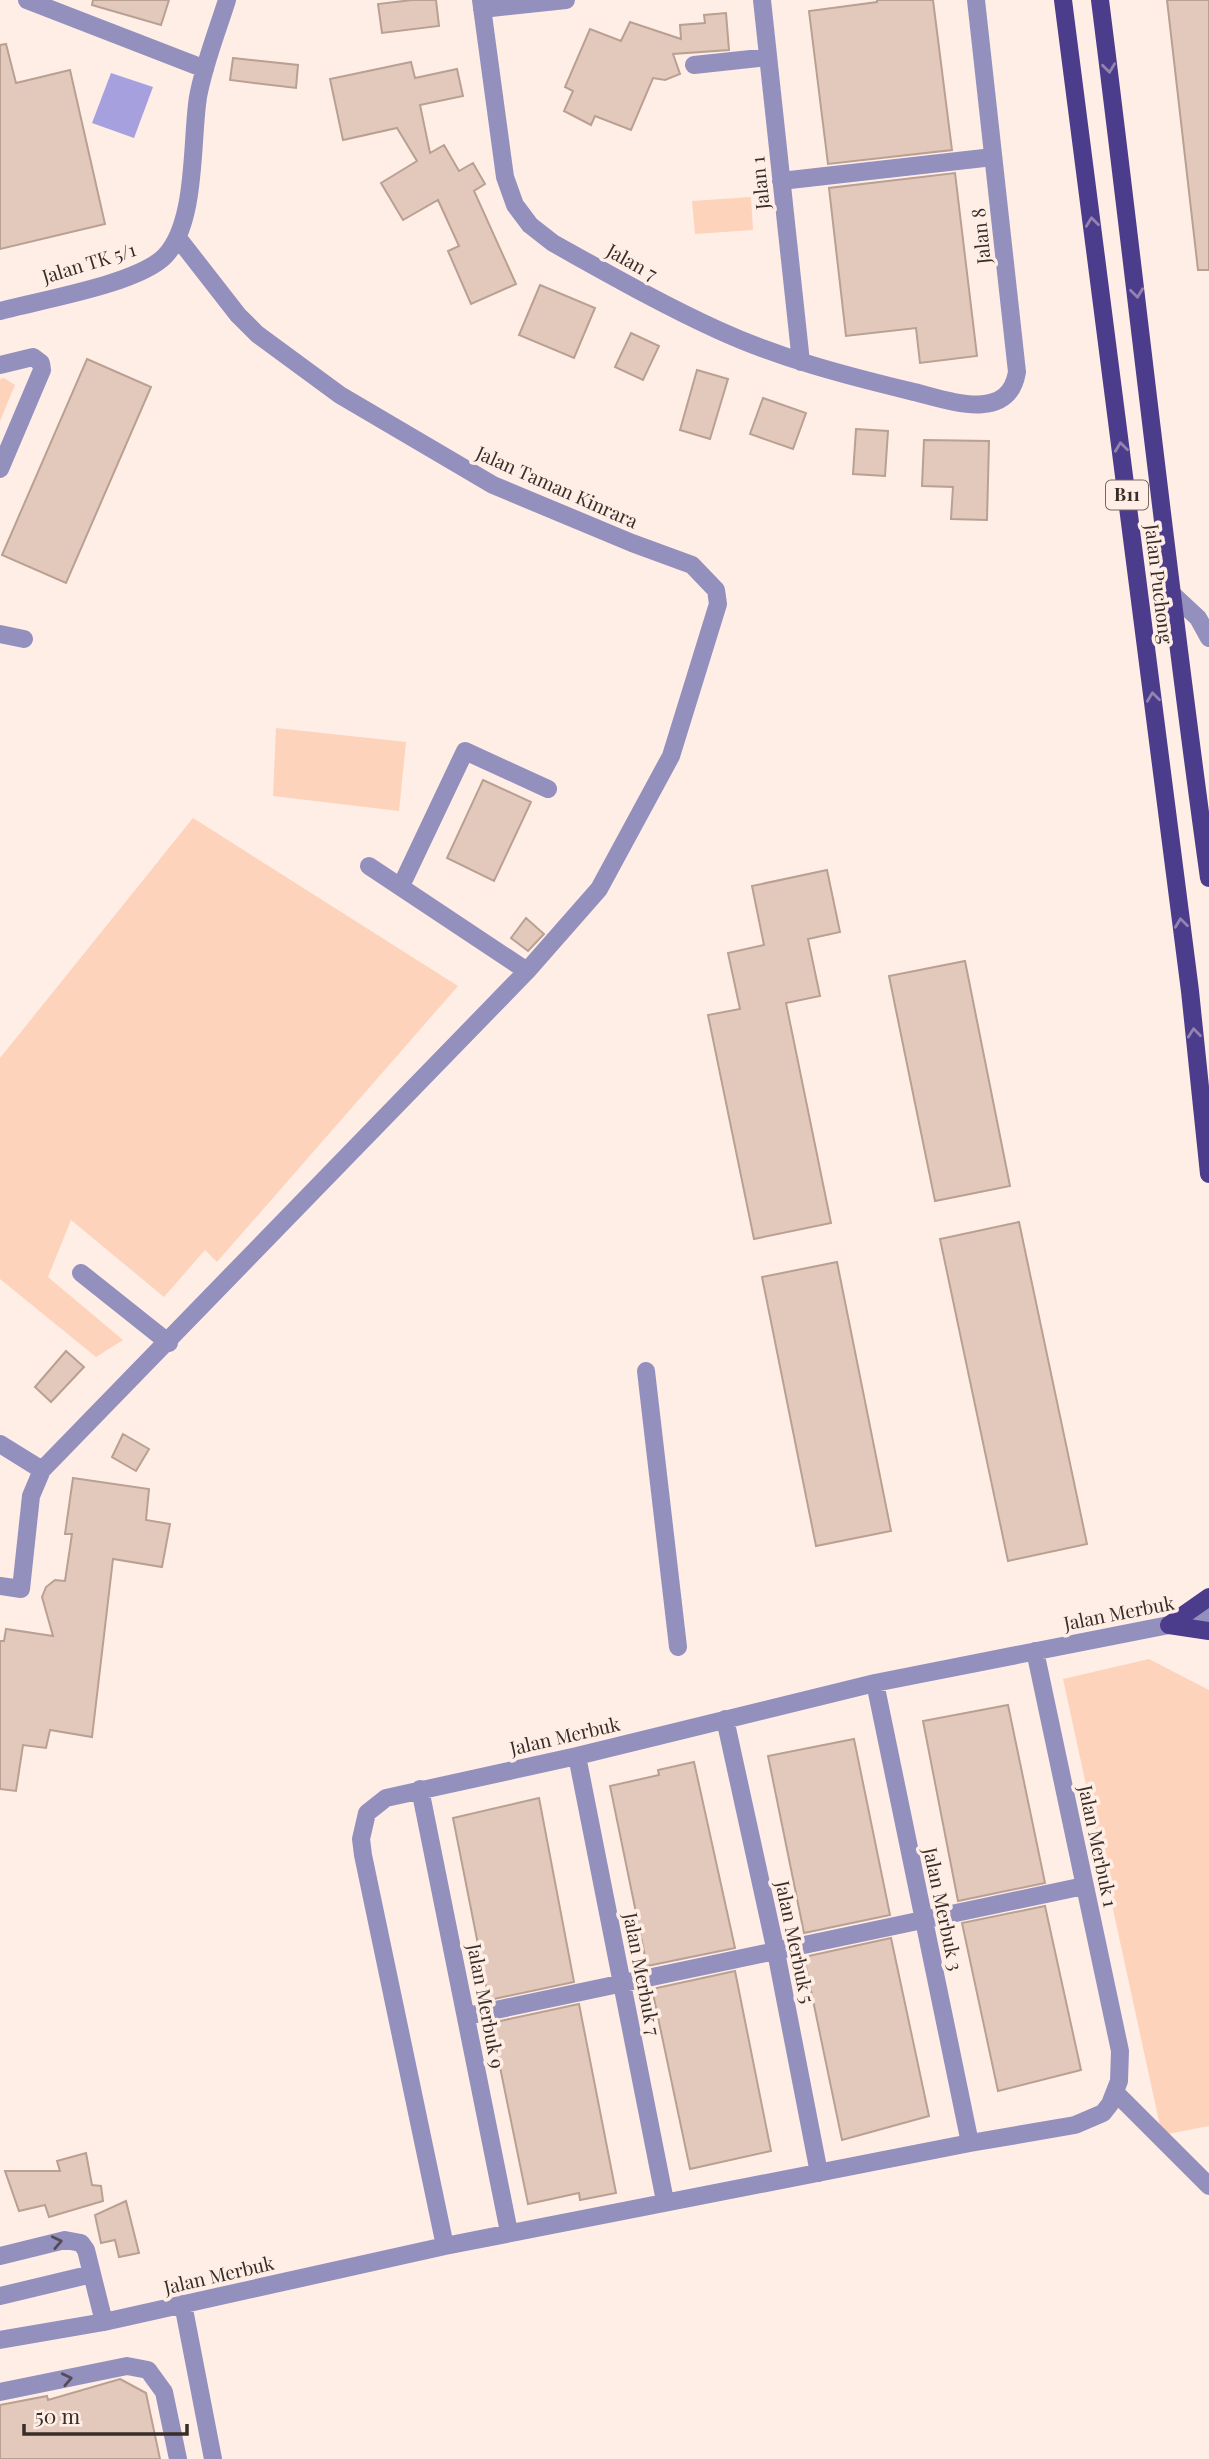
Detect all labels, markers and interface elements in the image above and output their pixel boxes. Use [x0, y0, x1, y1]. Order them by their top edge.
one-way arrow [1101, 62, 1116, 74]
street label: Jalan 1 [743, 155, 775, 212]
street label: Jalan 8 [964, 207, 996, 266]
one-way arrow [1084, 216, 1099, 228]
street label: Jalan TK 5/1 [38, 235, 139, 289]
street label: Jalan 7 [602, 236, 663, 286]
one-way arrow [1129, 288, 1144, 299]
street label: Jalan Taman Kinrara [472, 438, 643, 534]
one-way arrow [1113, 442, 1128, 453]
road number: B11 [1106, 480, 1148, 509]
street label: Jalan Puchong [1140, 522, 1180, 645]
one-way arrow [1145, 691, 1160, 703]
one-way arrow [1174, 917, 1189, 929]
one-way arrow [1187, 1027, 1202, 1039]
street label: Jalan Merbuk [1060, 1588, 1177, 1636]
street label: Jalan Merbuk [506, 1710, 623, 1761]
street label: Jalan Merbuk 1 [1073, 1782, 1125, 1909]
street label: Jalan Merbuk 3 [918, 1844, 970, 1973]
street label: Jalan Merbuk 5 [770, 1877, 822, 2006]
street label: Jalan Merbuk 7 [618, 1909, 668, 2038]
street label: Jalan Merbuk 9 [462, 1940, 512, 2070]
one-way arrow [51, 2236, 63, 2251]
street label: Jalan Merbuk [160, 2249, 277, 2300]
one-way arrow [61, 2372, 73, 2387]
scale bar [24, 2392, 187, 2436]
text: 50 m [35, 2401, 81, 2429]

